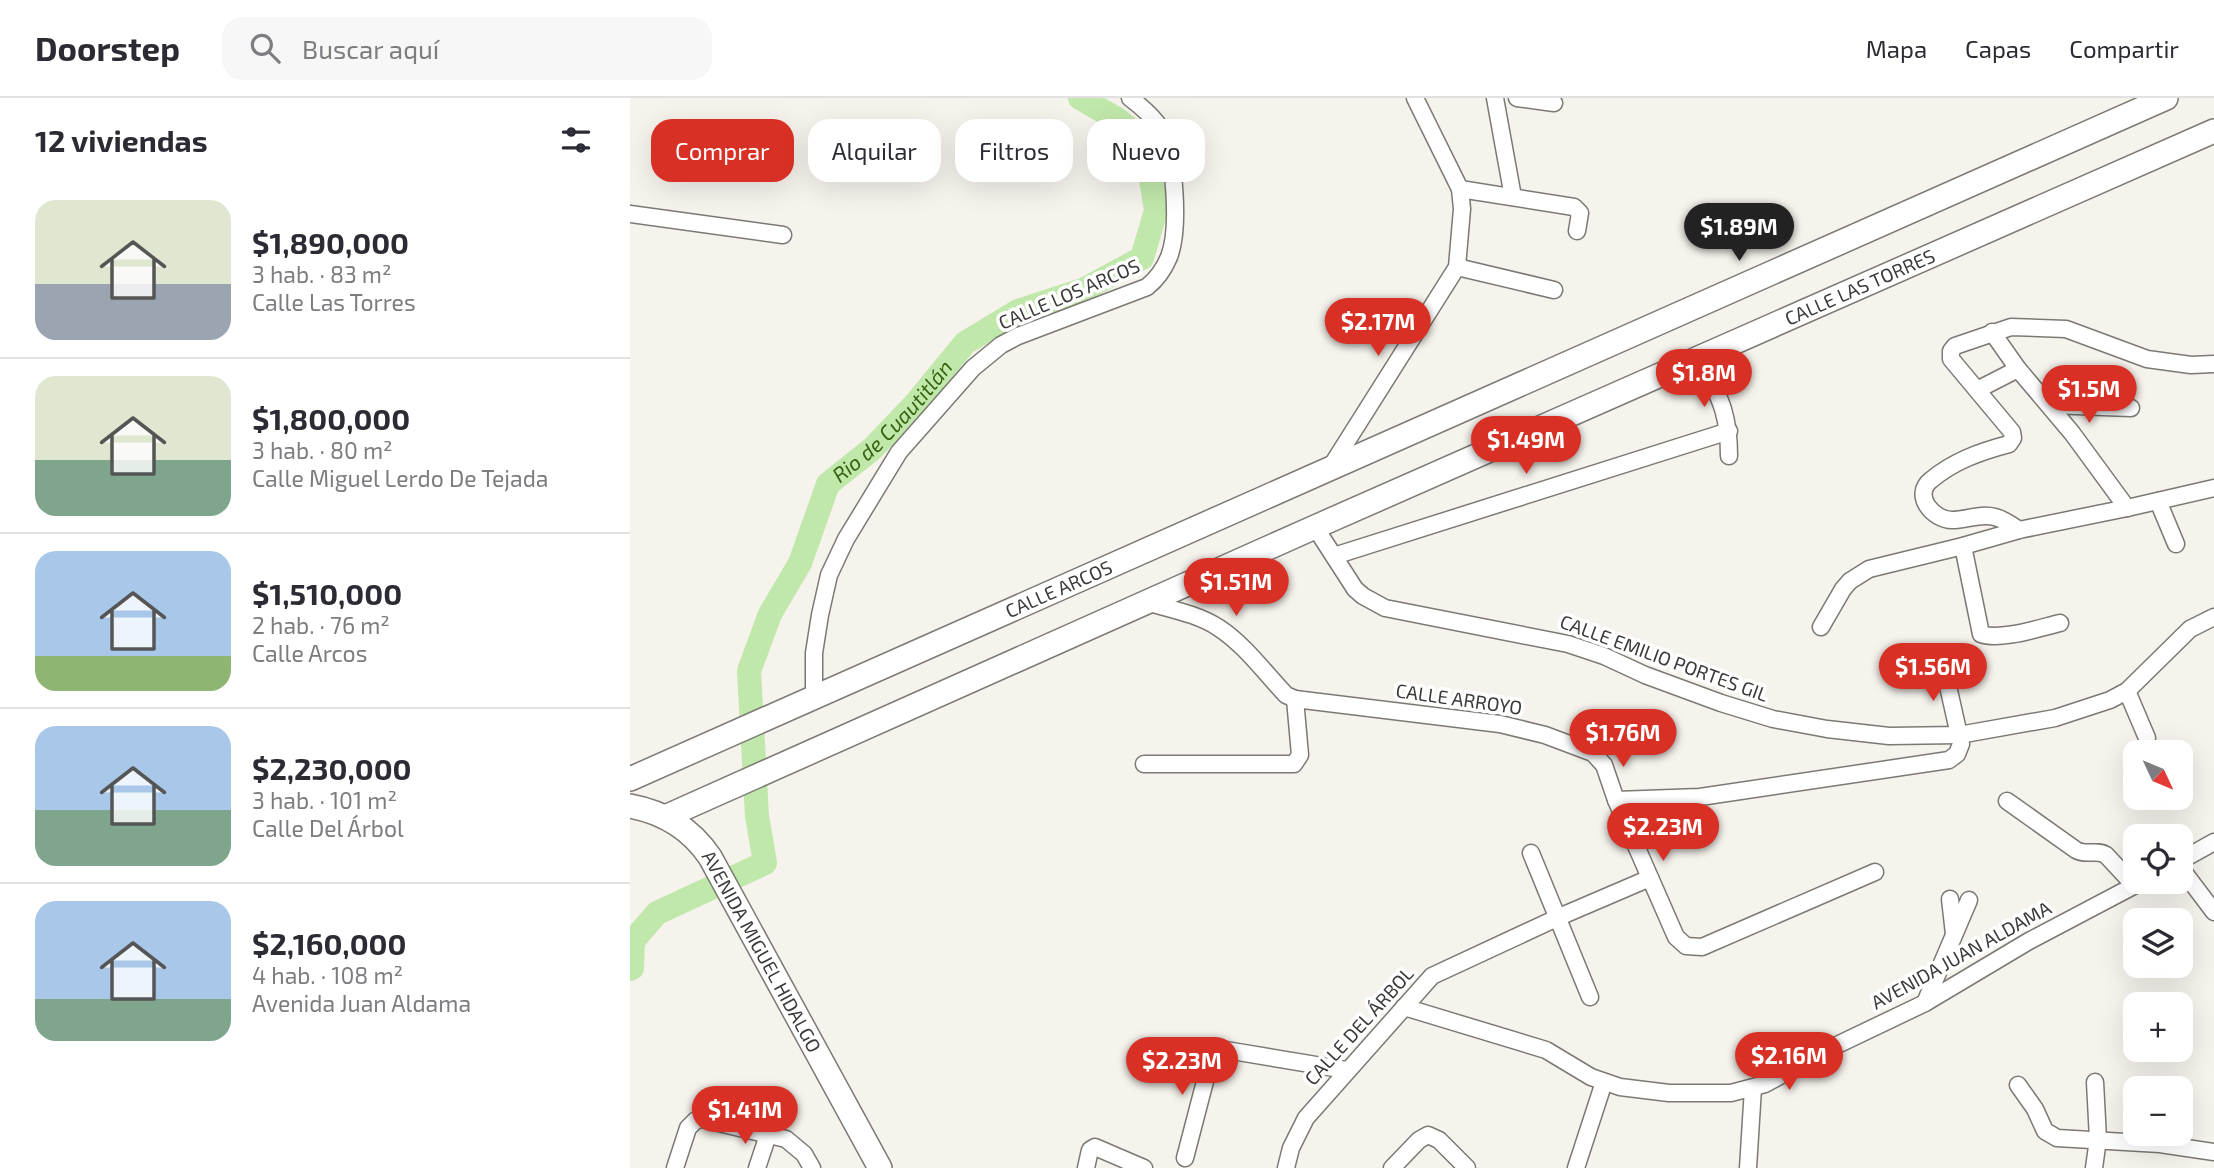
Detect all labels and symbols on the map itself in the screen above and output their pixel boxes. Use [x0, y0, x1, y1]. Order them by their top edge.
pin: $1.89M [1682, 204, 1796, 263]
street label: CALLE LAS TORRES [1781, 244, 1938, 330]
street label: CALLE LOS ARCOS [995, 253, 1143, 334]
pin: $2.17M [1321, 299, 1435, 358]
pin: $1.8M [1655, 350, 1753, 409]
water label: Rio de Cuautitlán [827, 354, 957, 487]
pin: $1.5M [2040, 366, 2138, 425]
pin: $1.49M [1469, 416, 1583, 476]
street label: CALLE ARCOS [1002, 555, 1115, 622]
pin: $1.51M [1179, 559, 1293, 618]
street label: CALLE EMILIO PORTES GIL [1557, 609, 1772, 706]
pin: $1.56M [1876, 644, 1990, 703]
street label: CALLE ARROYO [1394, 678, 1524, 719]
pin: $1.76M [1566, 710, 1680, 769]
north arrow [2123, 740, 2193, 810]
pin: $2.23M [1606, 804, 1720, 863]
street label: AVENIDA MIGUEL HIDALGO [698, 845, 826, 1056]
street label: AVENIDA JUAN ALDAMA [1867, 895, 2055, 1014]
street label: CALLE DEL ÁRBOL [1299, 962, 1418, 1090]
pin: $2.16M [1732, 1032, 1846, 1092]
pin: $2.23M [1125, 1038, 1239, 1097]
pin: $1.41M [688, 1086, 802, 1146]

